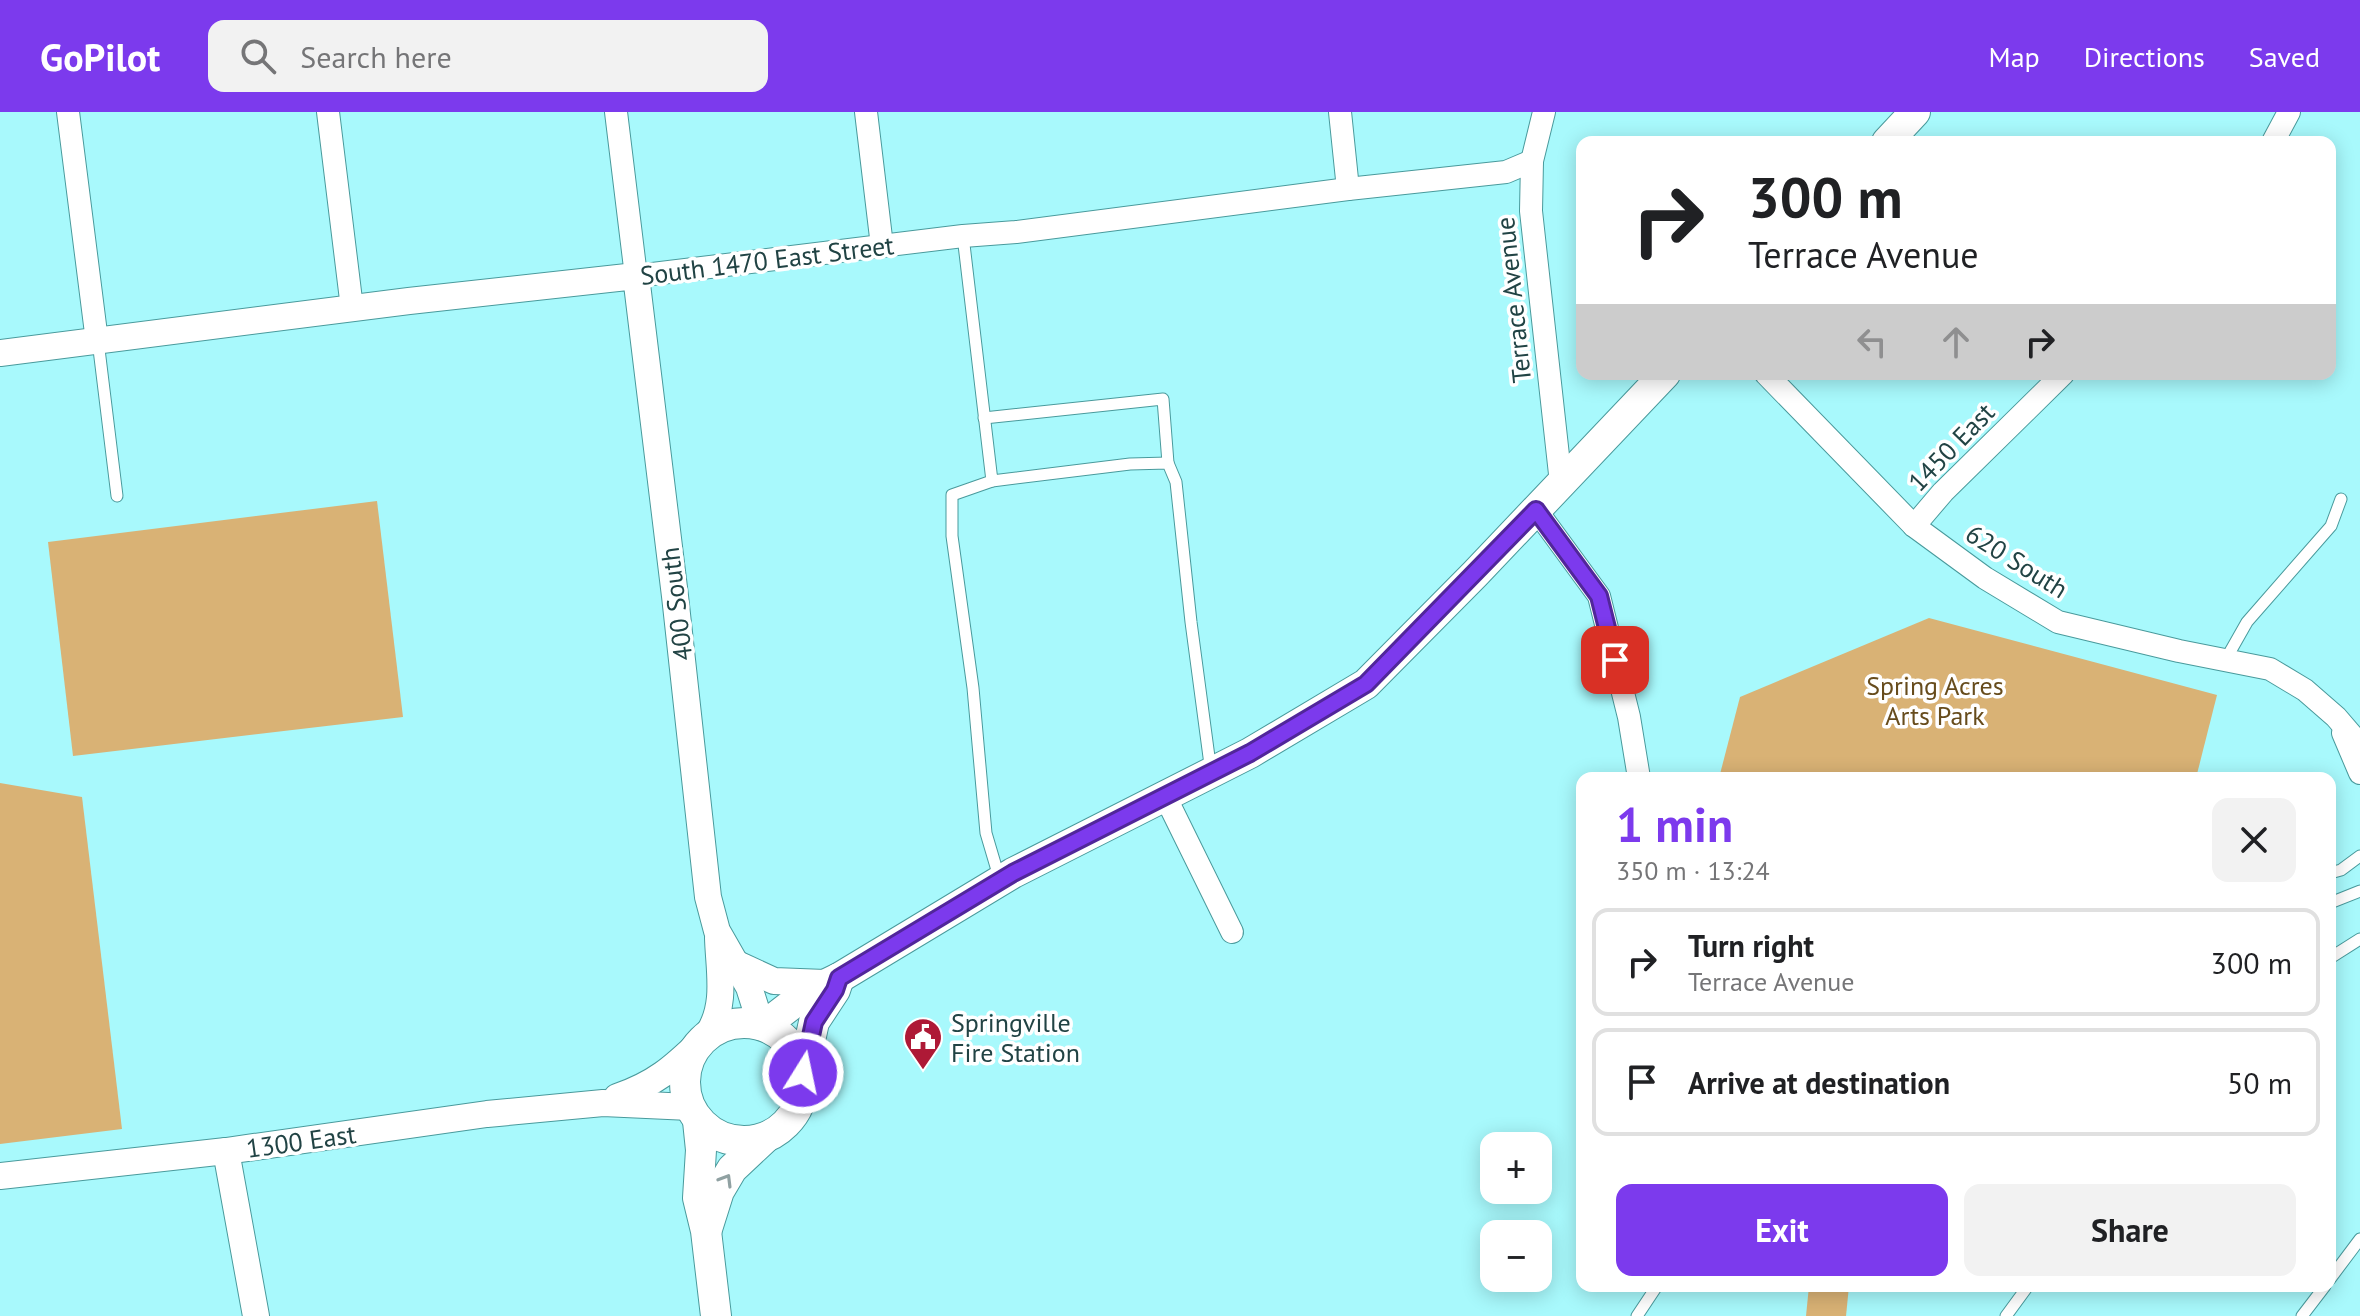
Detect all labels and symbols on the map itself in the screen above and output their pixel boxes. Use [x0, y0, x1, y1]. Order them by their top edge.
street label: Terrace Avenue [1488, 215, 1538, 385]
street label: South 1470 East Street [638, 228, 896, 292]
street label: 1450 East [1901, 396, 2001, 498]
street label: 620 South [1960, 517, 2074, 605]
street label: 400 South [653, 545, 699, 663]
pin [1581, 626, 1649, 694]
park label: Spring Acres Arts Park [1866, 669, 2004, 732]
place label: Springville Fire Station [951, 1006, 1080, 1069]
public building icon: Springville Fire Station [902, 1016, 944, 1071]
position arrow [761, 1031, 845, 1115]
street label: 1300 East [244, 1117, 358, 1165]
one-way arrow [717, 1174, 732, 1189]

